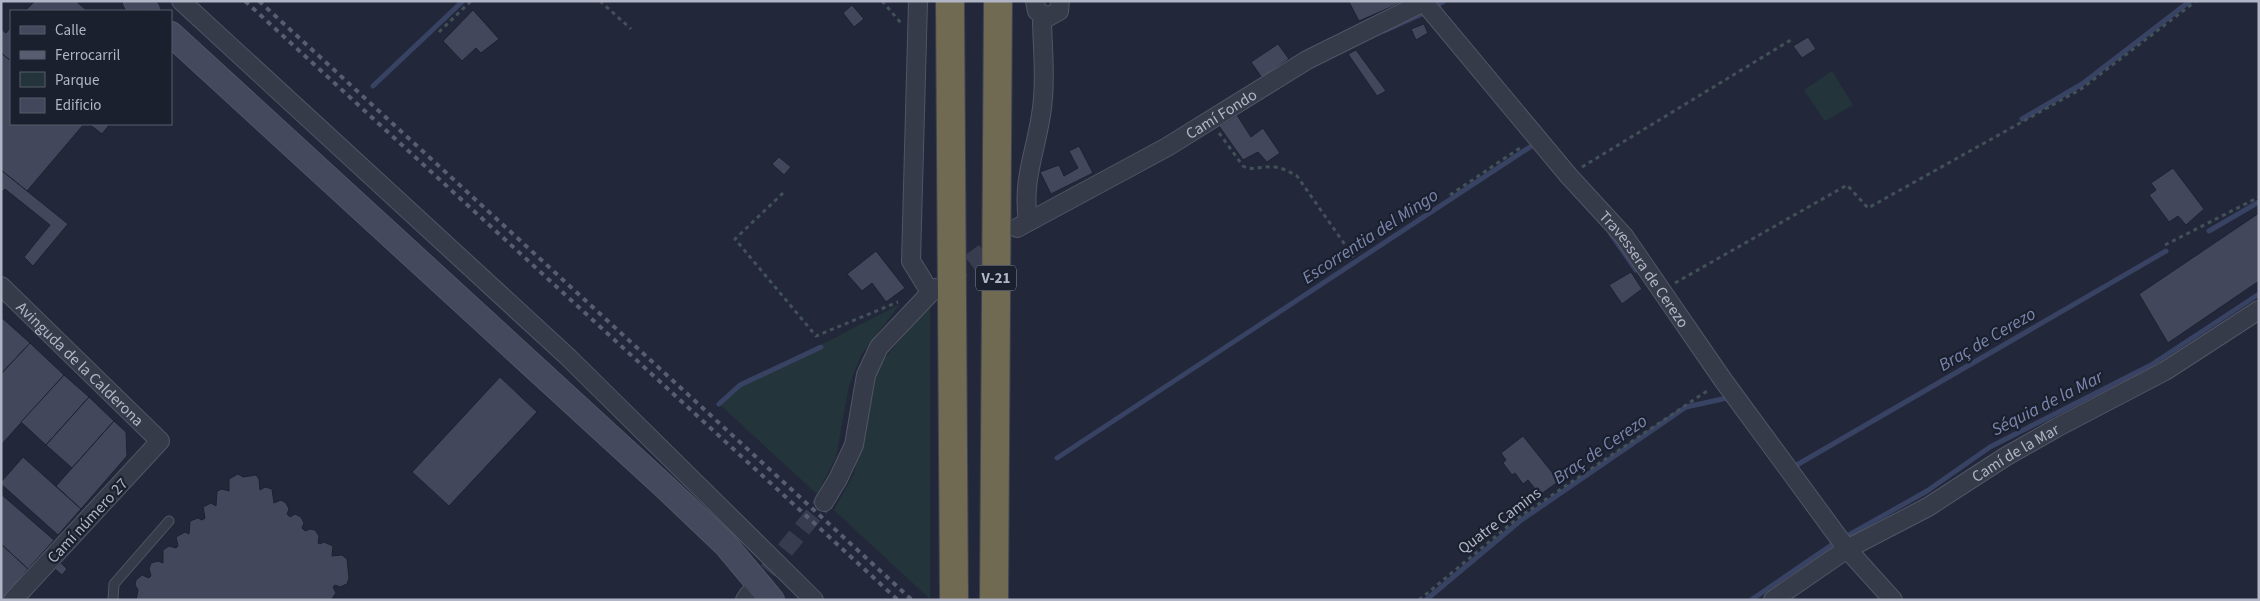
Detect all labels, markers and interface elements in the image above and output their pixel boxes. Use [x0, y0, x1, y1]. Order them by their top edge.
legend [10, 10, 172, 125]
text: Calle [55, 20, 86, 41]
text: Ferrocarril [55, 45, 120, 66]
text: Parque [55, 70, 99, 91]
street label: Camí Fondo [1182, 84, 1261, 145]
text: Edificio [55, 95, 102, 116]
water label: Escorrentia del Mingo [1297, 183, 1443, 290]
street label: Travessera de Cerezo [1594, 206, 1694, 332]
road number: V-21 [976, 266, 1016, 290]
street label: Avinguda de la Calderona [11, 297, 148, 431]
water label: Braç de Cerezo [1934, 301, 2041, 377]
water label: Séquia de la Mar [1987, 364, 2108, 442]
water label: Braç de Cerezo [1548, 409, 1652, 490]
street label: Camí de la Mar [1968, 418, 2064, 488]
street label: Camí número 27 [42, 473, 133, 568]
street label: Quatre Camins [1453, 482, 1546, 559]

